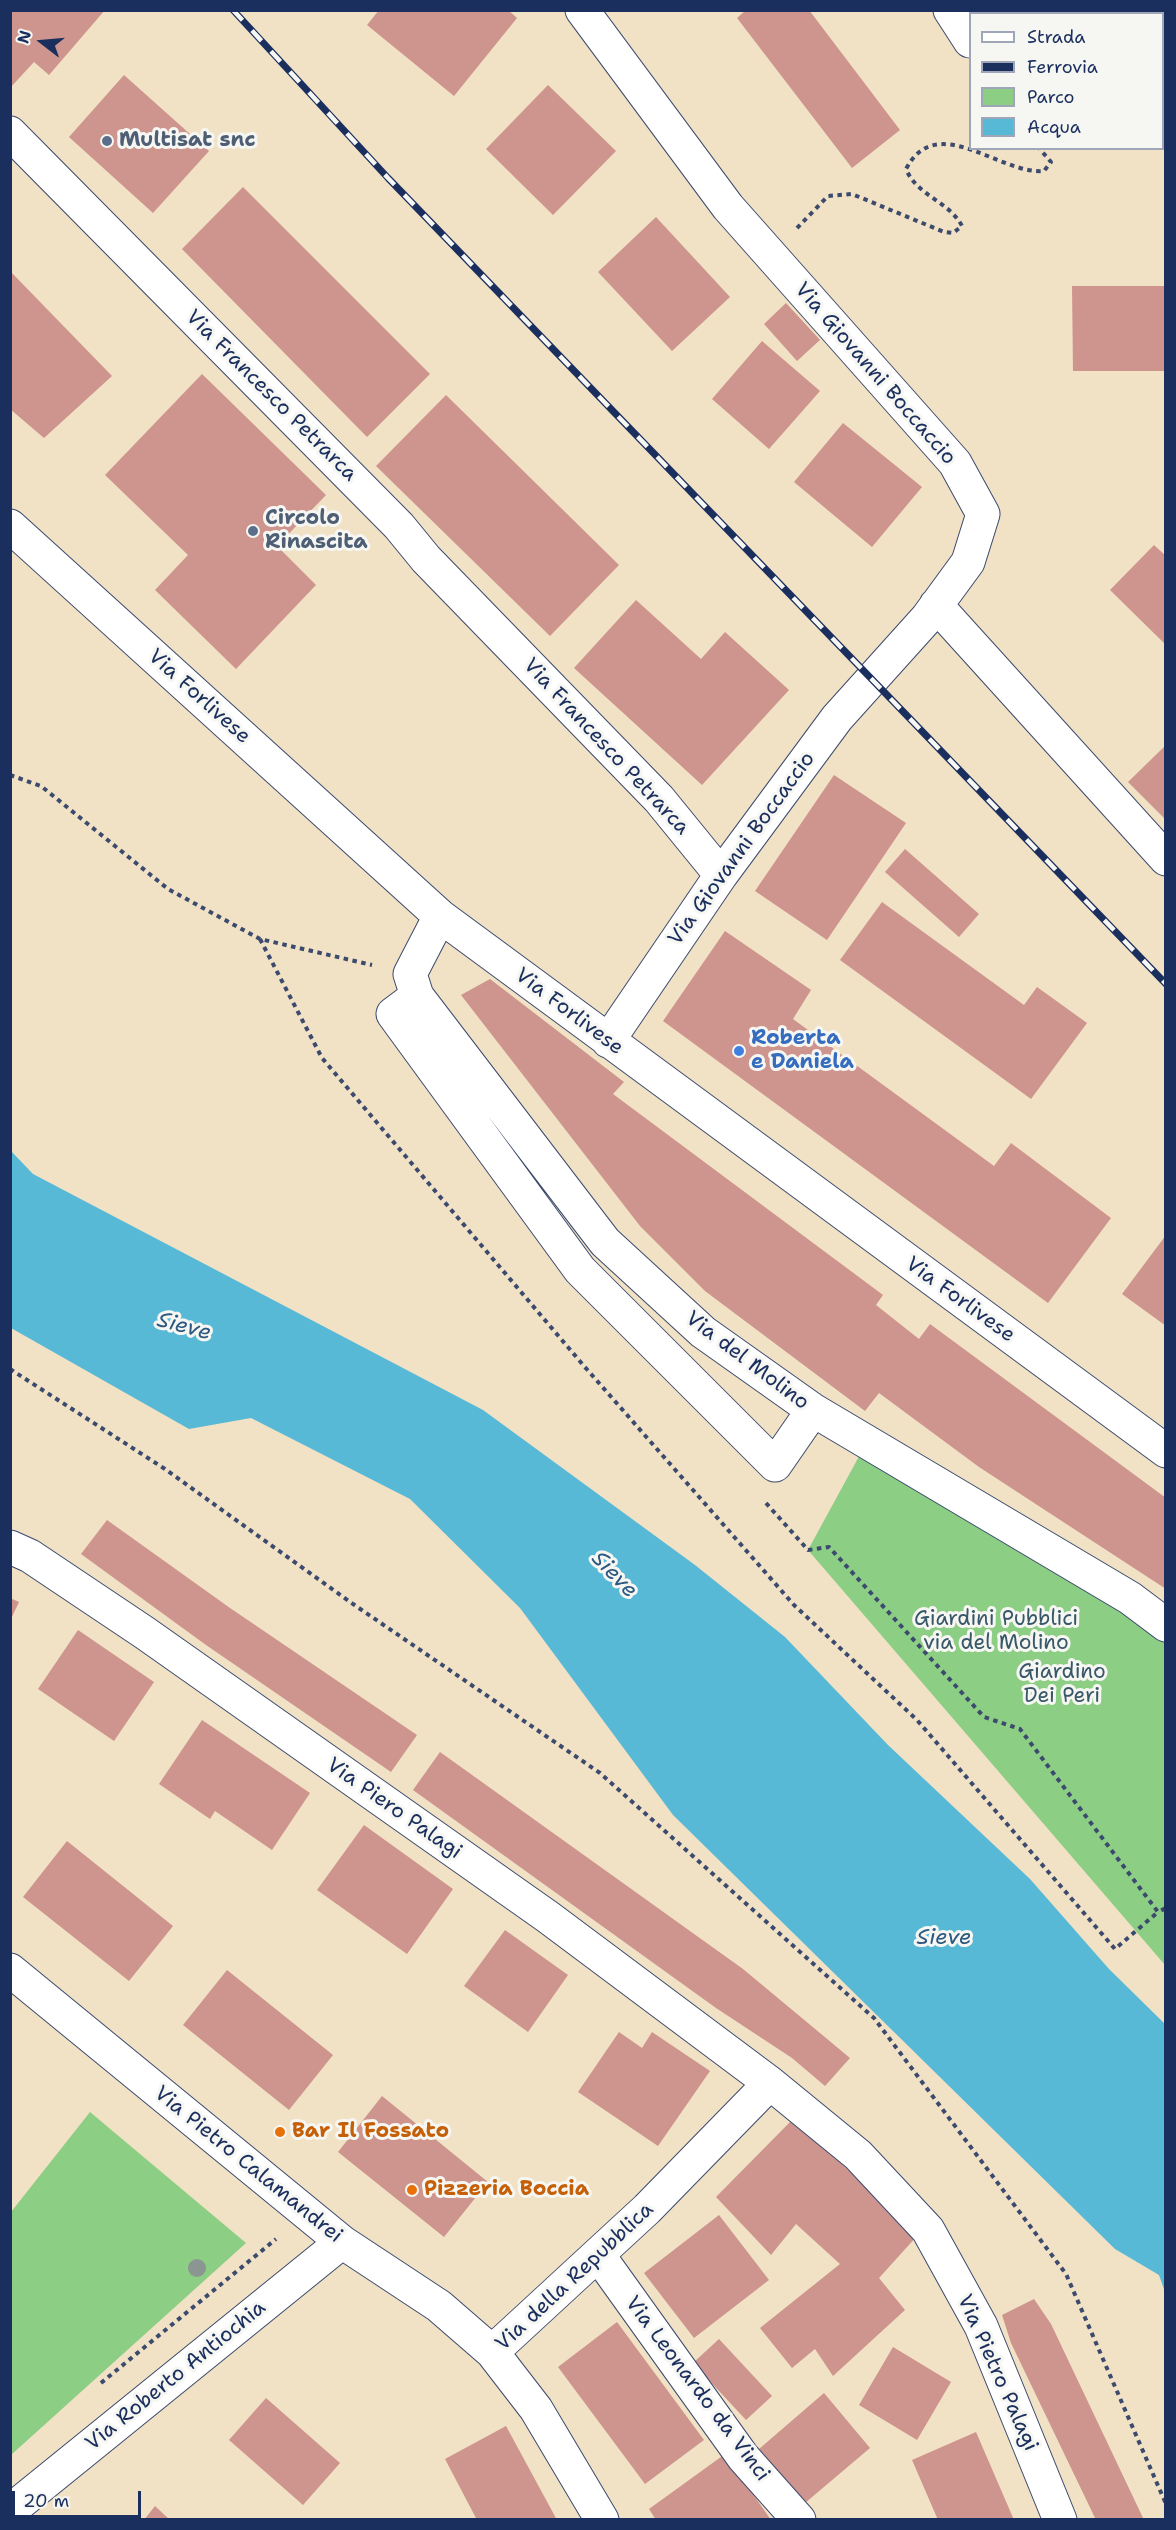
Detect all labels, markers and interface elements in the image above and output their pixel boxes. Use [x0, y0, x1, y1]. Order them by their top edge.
north arrow [12, 12, 72, 72]
legend [969, 12, 1164, 150]
text: Strada [1027, 25, 1086, 49]
text: N [12, 28, 36, 46]
text: Ferrovia [1027, 55, 1098, 79]
text: Parco [1027, 85, 1075, 109]
text: Acqua [1027, 115, 1081, 139]
place label: Multisat snc [119, 128, 256, 154]
marker: Multisat snc [100, 134, 114, 148]
street label: Via Giovanni Boccaccio [789, 278, 961, 470]
street label: Via Francesco Petrarca [180, 305, 362, 487]
place label: Circolo Rinascita [265, 506, 368, 556]
marker: Circolo Rinascita [246, 524, 260, 538]
street label: Via Forlivese [143, 644, 255, 750]
street label: Via Francesco Petrarca [518, 653, 694, 841]
street label: Via Giovanni Boccaccio [663, 747, 821, 951]
street label: Via Forlivese [510, 963, 628, 1061]
place label: Roberta e Daniela [751, 1026, 854, 1076]
marker: Roberta e Daniela [732, 1044, 746, 1058]
street label: Via Forlivese [900, 1252, 1020, 1348]
street label: Via del Molino [680, 1306, 814, 1416]
water label: Sieve [154, 1307, 214, 1347]
water label: Sieve [585, 1546, 643, 1604]
park label: Giardini Pubblici via del Molino [914, 1607, 1078, 1657]
park label: Giardino Dei Peri [1018, 1660, 1106, 1710]
street label: Via Piero Palagi [321, 1753, 467, 1865]
water label: Sieve [917, 1925, 971, 1951]
street label: Via Pietro Calamandrei [149, 2081, 347, 2249]
place label: Bar Il Fossato [292, 2119, 449, 2145]
marker: Bar Il Fossato [273, 2125, 287, 2139]
place label: Pizzeria Boccia [424, 2177, 589, 2203]
marker: Pizzeria Boccia [405, 2183, 419, 2197]
street label: Via della Repubblica [491, 2197, 659, 2357]
street label: Via Pietro Palagi [951, 2291, 1043, 2455]
street label: Via Leonardo da Vinci [619, 2292, 775, 2486]
street label: Via Roberto Antiochia [81, 2296, 271, 2456]
scale bar [15, 2479, 144, 2517]
text: 20 m [23, 2489, 69, 2513]

